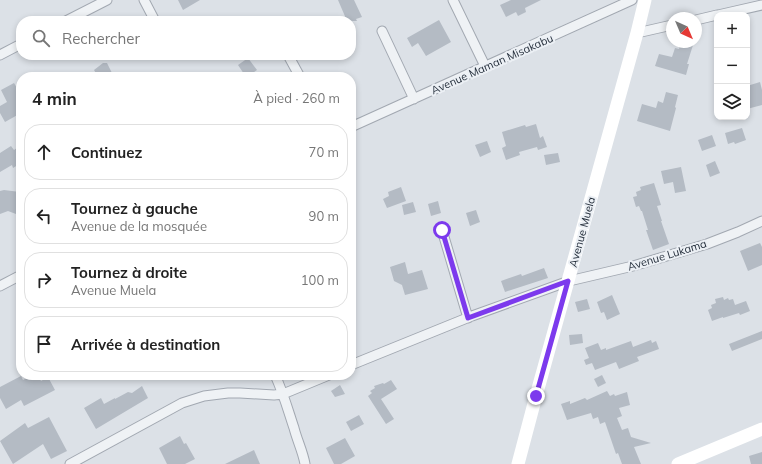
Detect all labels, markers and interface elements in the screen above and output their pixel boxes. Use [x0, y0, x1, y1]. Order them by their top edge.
north arrow [666, 12, 702, 48]
map controls [714, 12, 750, 120]
button: + [714, 12, 750, 48]
search box [16, 16, 356, 60]
icon: search [30, 27, 52, 49]
text: Rechercher [62, 29, 140, 48]
street label: Avenue Maman Misakabu [429, 31, 555, 97]
button: − [714, 48, 750, 84]
button: layers [714, 84, 750, 120]
text: 4 min [32, 88, 77, 109]
text: À pied · 260 m [253, 90, 340, 106]
icon: ahead [33, 141, 55, 163]
text: Continuez [71, 143, 142, 162]
text: 70 m [309, 144, 339, 160]
street label: Avenue Muela [566, 195, 598, 269]
text: Tournez à gauche [71, 199, 198, 218]
icon: left [33, 205, 55, 227]
text: 90 m [309, 208, 339, 224]
text: Avenue de la mosquée [71, 218, 207, 234]
route start [433, 221, 451, 239]
street label: Avenue Lukama [626, 236, 708, 274]
text: Tournez à droite [71, 263, 187, 282]
icon: right [33, 269, 55, 291]
text: 100 m [301, 272, 339, 288]
text: Avenue Muela [71, 282, 156, 298]
icon: arrive [33, 333, 55, 355]
text: Arrivée à destination [71, 335, 220, 354]
route end [527, 387, 545, 405]

